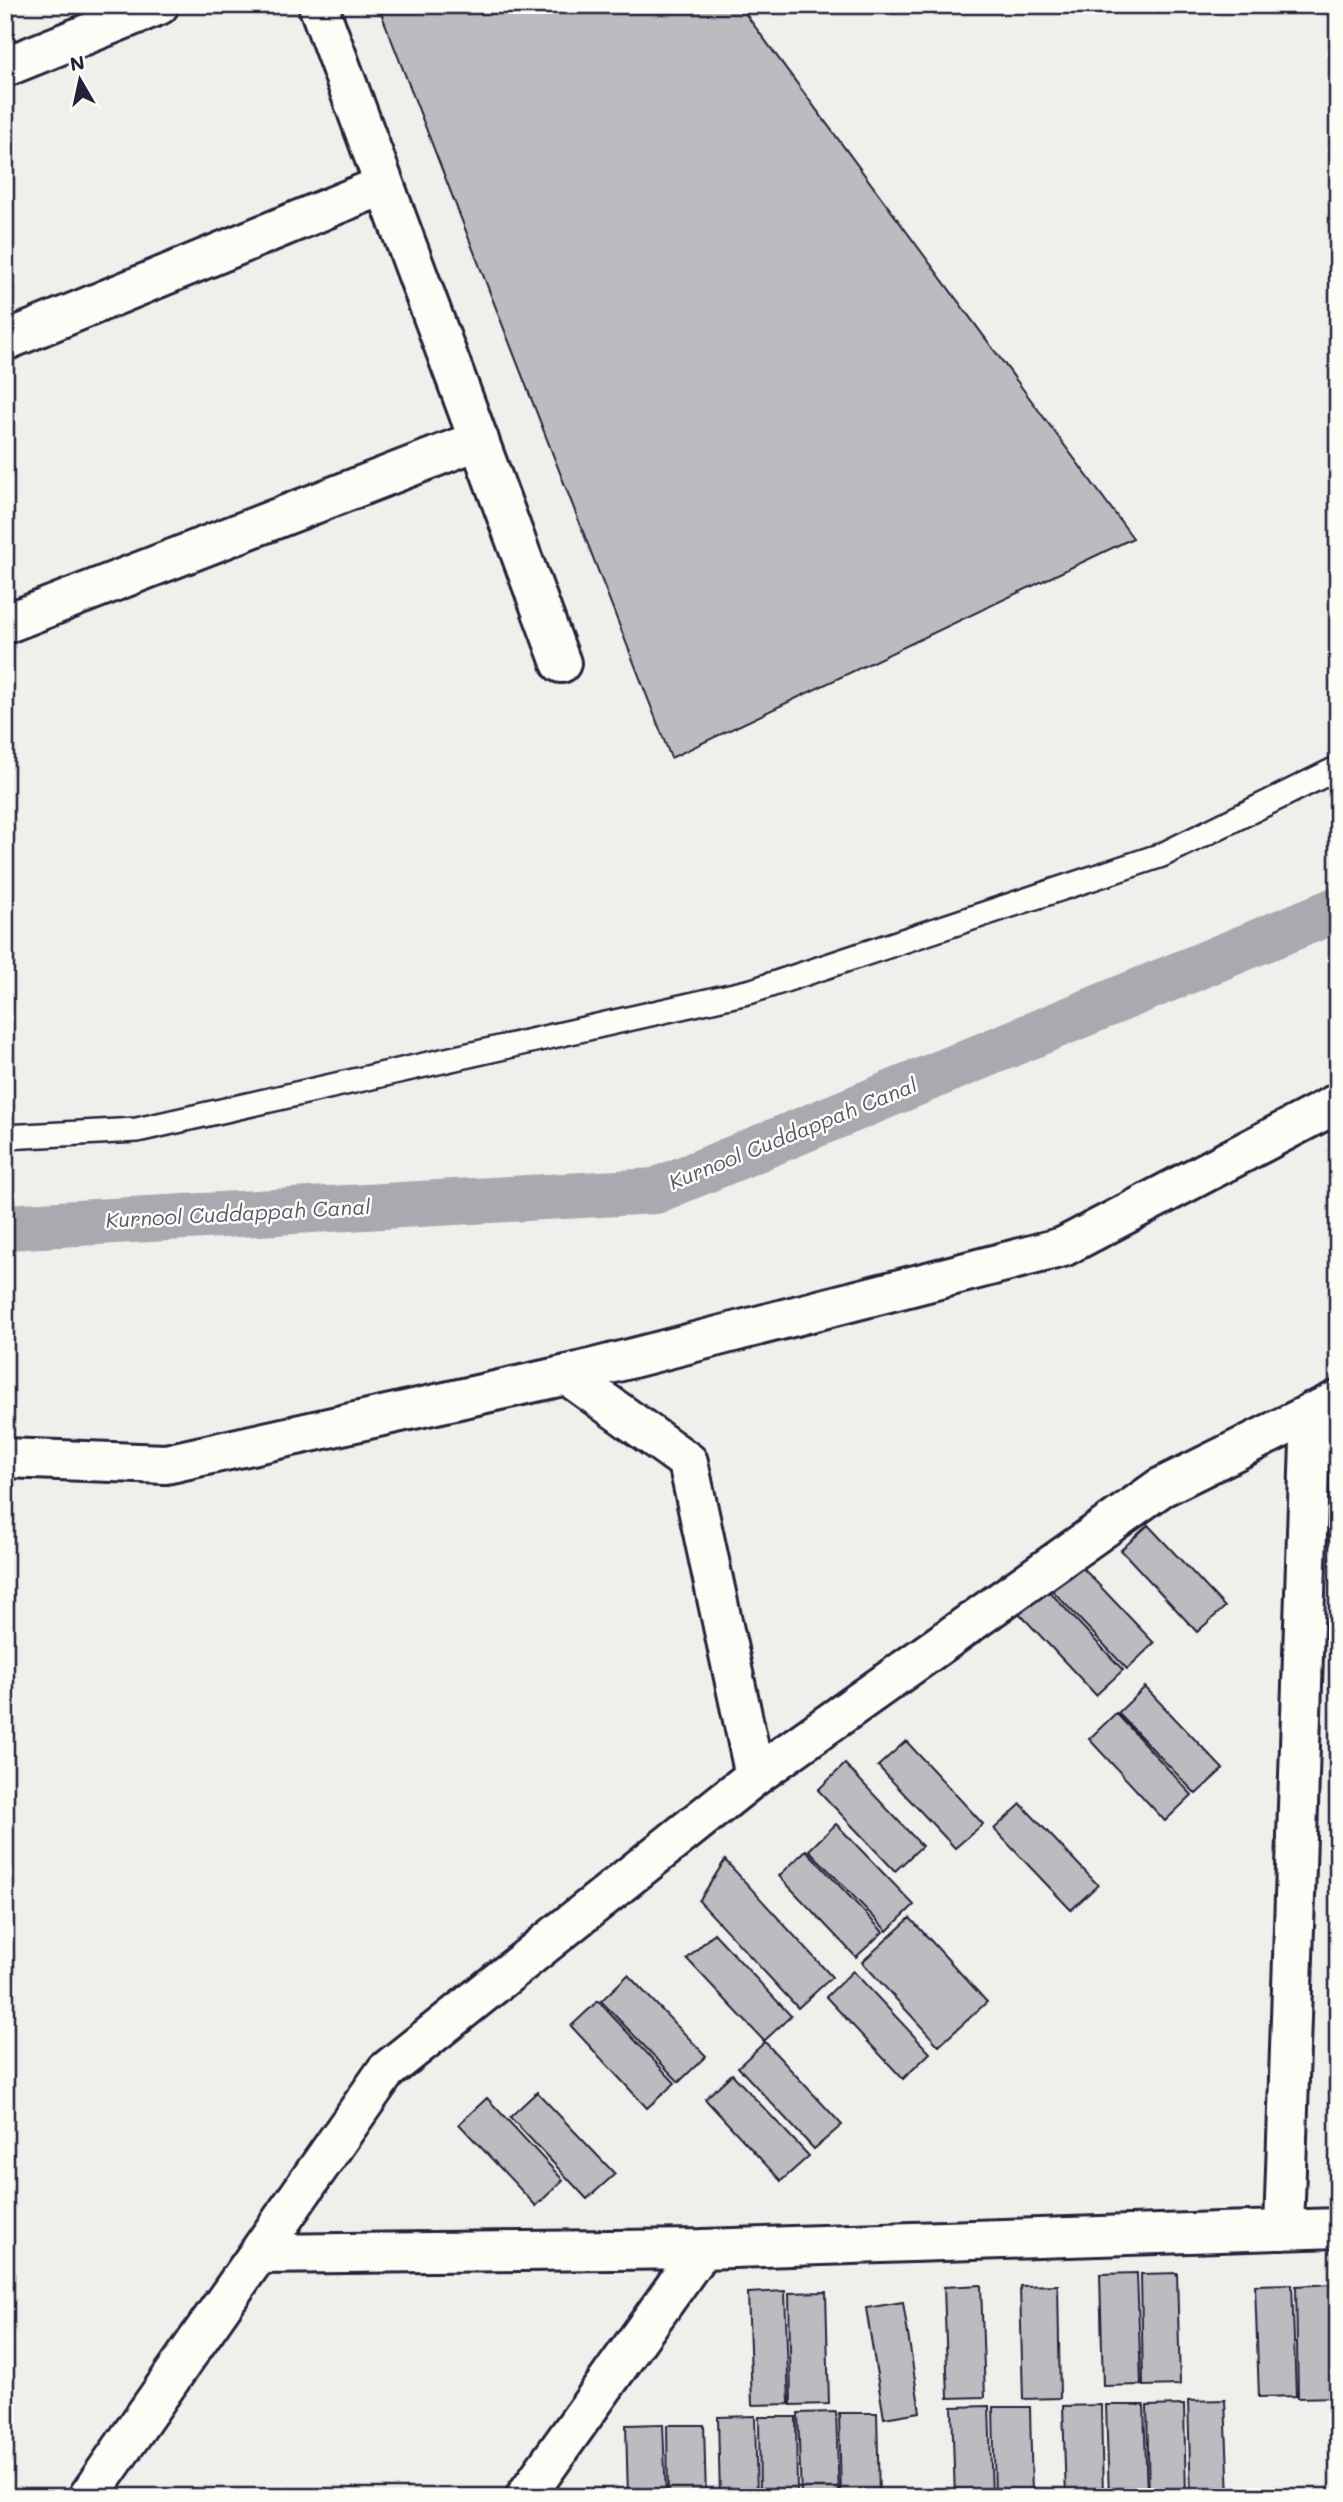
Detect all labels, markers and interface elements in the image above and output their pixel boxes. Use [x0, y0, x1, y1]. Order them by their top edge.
north arrow [46, 46, 116, 116]
text: N [68, 49, 86, 76]
water label: Kurnool Cuddappah Canal [664, 1070, 921, 1195]
water label: Kurnool Cuddappah Canal [105, 1192, 372, 1233]

